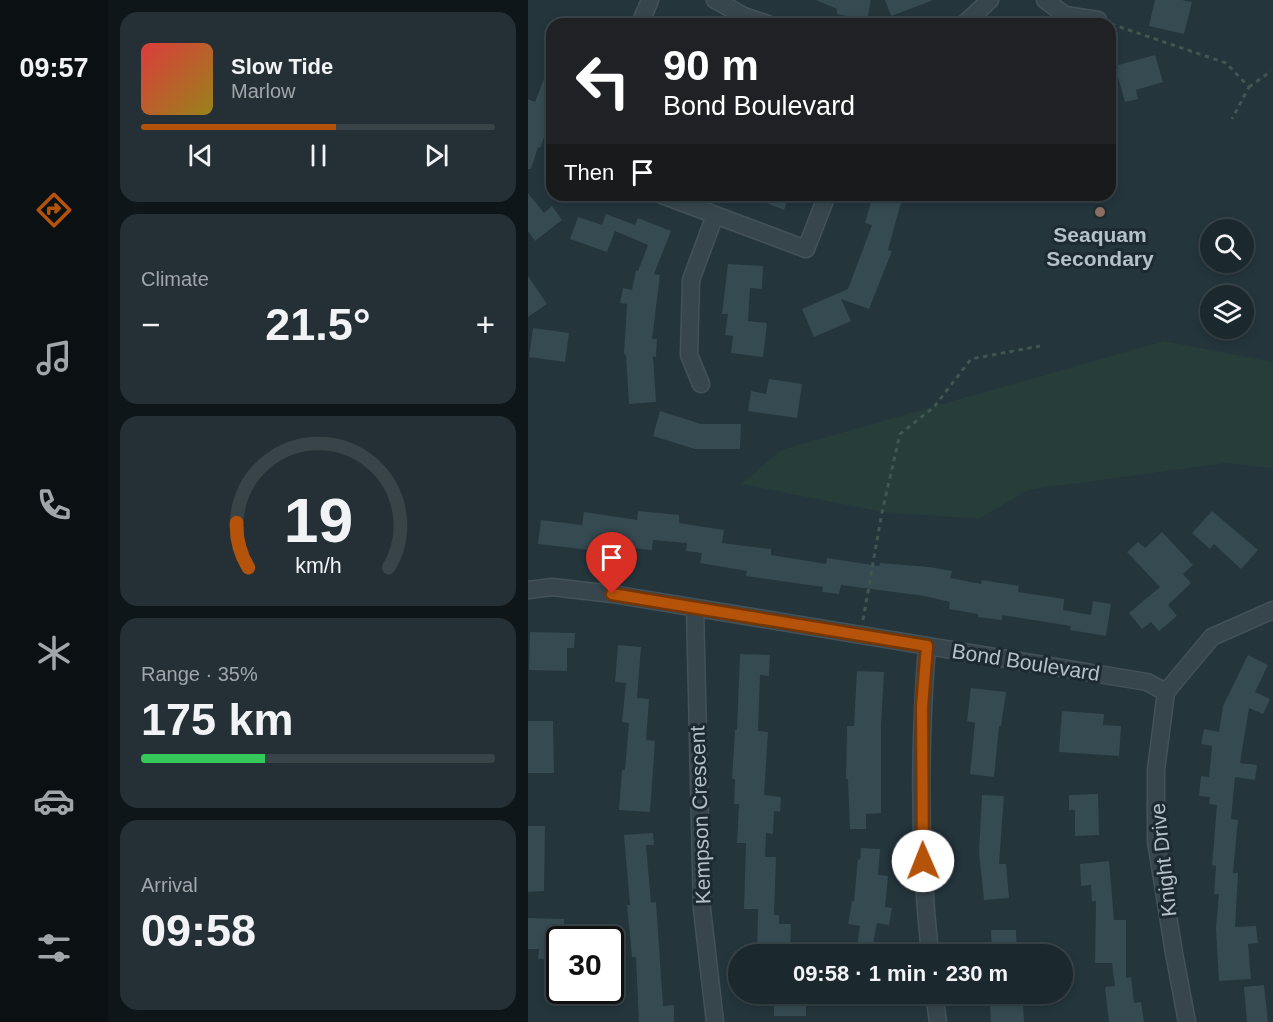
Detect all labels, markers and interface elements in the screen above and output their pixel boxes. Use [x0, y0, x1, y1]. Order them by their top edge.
icon: left [564, 42, 642, 120]
text: 90 m [663, 42, 759, 89]
text: 09:57 [19, 53, 89, 83]
text: Slow Tide [231, 54, 333, 79]
text: Marlow [231, 80, 295, 102]
text: Bond Boulevard [663, 91, 855, 121]
icon: previous [184, 139, 217, 172]
icon: pause [302, 139, 335, 172]
icon: next [420, 139, 453, 172]
icon: arrive [626, 156, 659, 189]
text: Then [564, 160, 614, 185]
icon: directions [33, 189, 75, 231]
marker: Seaquam Secondary [1093, 205, 1107, 219]
map controls [1200, 219, 1254, 339]
button: search [1200, 219, 1254, 273]
place label: Seaquam Secondary [1046, 223, 1154, 270]
text: Climate [141, 268, 209, 290]
button: layers [1200, 285, 1254, 339]
text: 21.5° [265, 299, 371, 350]
text: − [141, 306, 160, 343]
text: + [476, 306, 495, 343]
icon: music [33, 337, 75, 379]
icon: phone [33, 484, 75, 526]
text: 19 [283, 486, 353, 555]
pin [586, 532, 637, 594]
icon: arrive [595, 541, 628, 574]
text: km/h [295, 554, 341, 578]
icon: climate [33, 632, 75, 674]
street label: Bond Boulevard [950, 639, 1102, 685]
text: Range · 35% [141, 663, 258, 685]
text: 175 km [141, 694, 294, 745]
street label: Kempson Crescent [685, 725, 715, 905]
icon: car [33, 780, 75, 822]
street label: Knight Drive [1146, 802, 1180, 918]
position arrow [891, 829, 955, 893]
text: Arrival [141, 874, 198, 896]
text: 09:58 [141, 905, 256, 956]
speed limit sign: 30 [546, 926, 624, 1004]
icon: filters [33, 927, 75, 969]
text: 09:58 · 1 min · 230 m [793, 961, 1008, 986]

